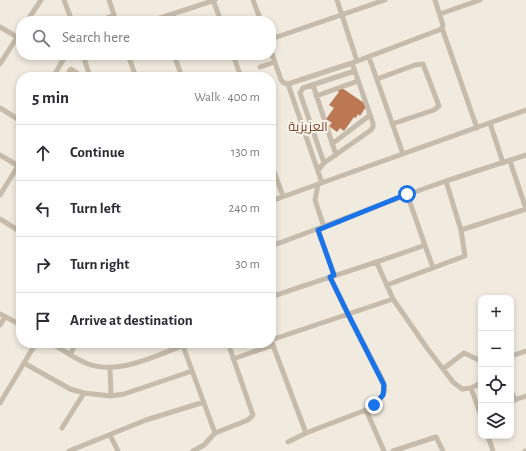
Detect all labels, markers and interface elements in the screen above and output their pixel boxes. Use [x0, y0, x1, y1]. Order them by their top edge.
search box [16, 16, 276, 60]
icon: search [30, 27, 52, 49]
text: Search here [62, 30, 130, 45]
text: 5 min [32, 89, 69, 106]
text: Walk · 400 m [194, 91, 260, 104]
district label: العزيزية [288, 121, 328, 134]
icon: ahead [32, 142, 54, 164]
text: Continue [70, 145, 125, 160]
text: 130 m [231, 146, 260, 159]
route start [398, 185, 416, 203]
icon: left [32, 198, 54, 220]
text: Turn left [70, 201, 121, 216]
text: 240 m [228, 202, 260, 215]
icon: right [32, 254, 54, 276]
text: Turn right [70, 257, 129, 272]
text: 30 m [235, 258, 260, 271]
map controls [478, 295, 514, 439]
button: + [478, 295, 514, 331]
icon: arrive [32, 310, 54, 332]
text: Arrive at destination [70, 313, 193, 328]
button: − [478, 331, 514, 367]
button: locate [478, 367, 514, 403]
route end [365, 396, 383, 414]
button: layers [478, 403, 514, 439]

